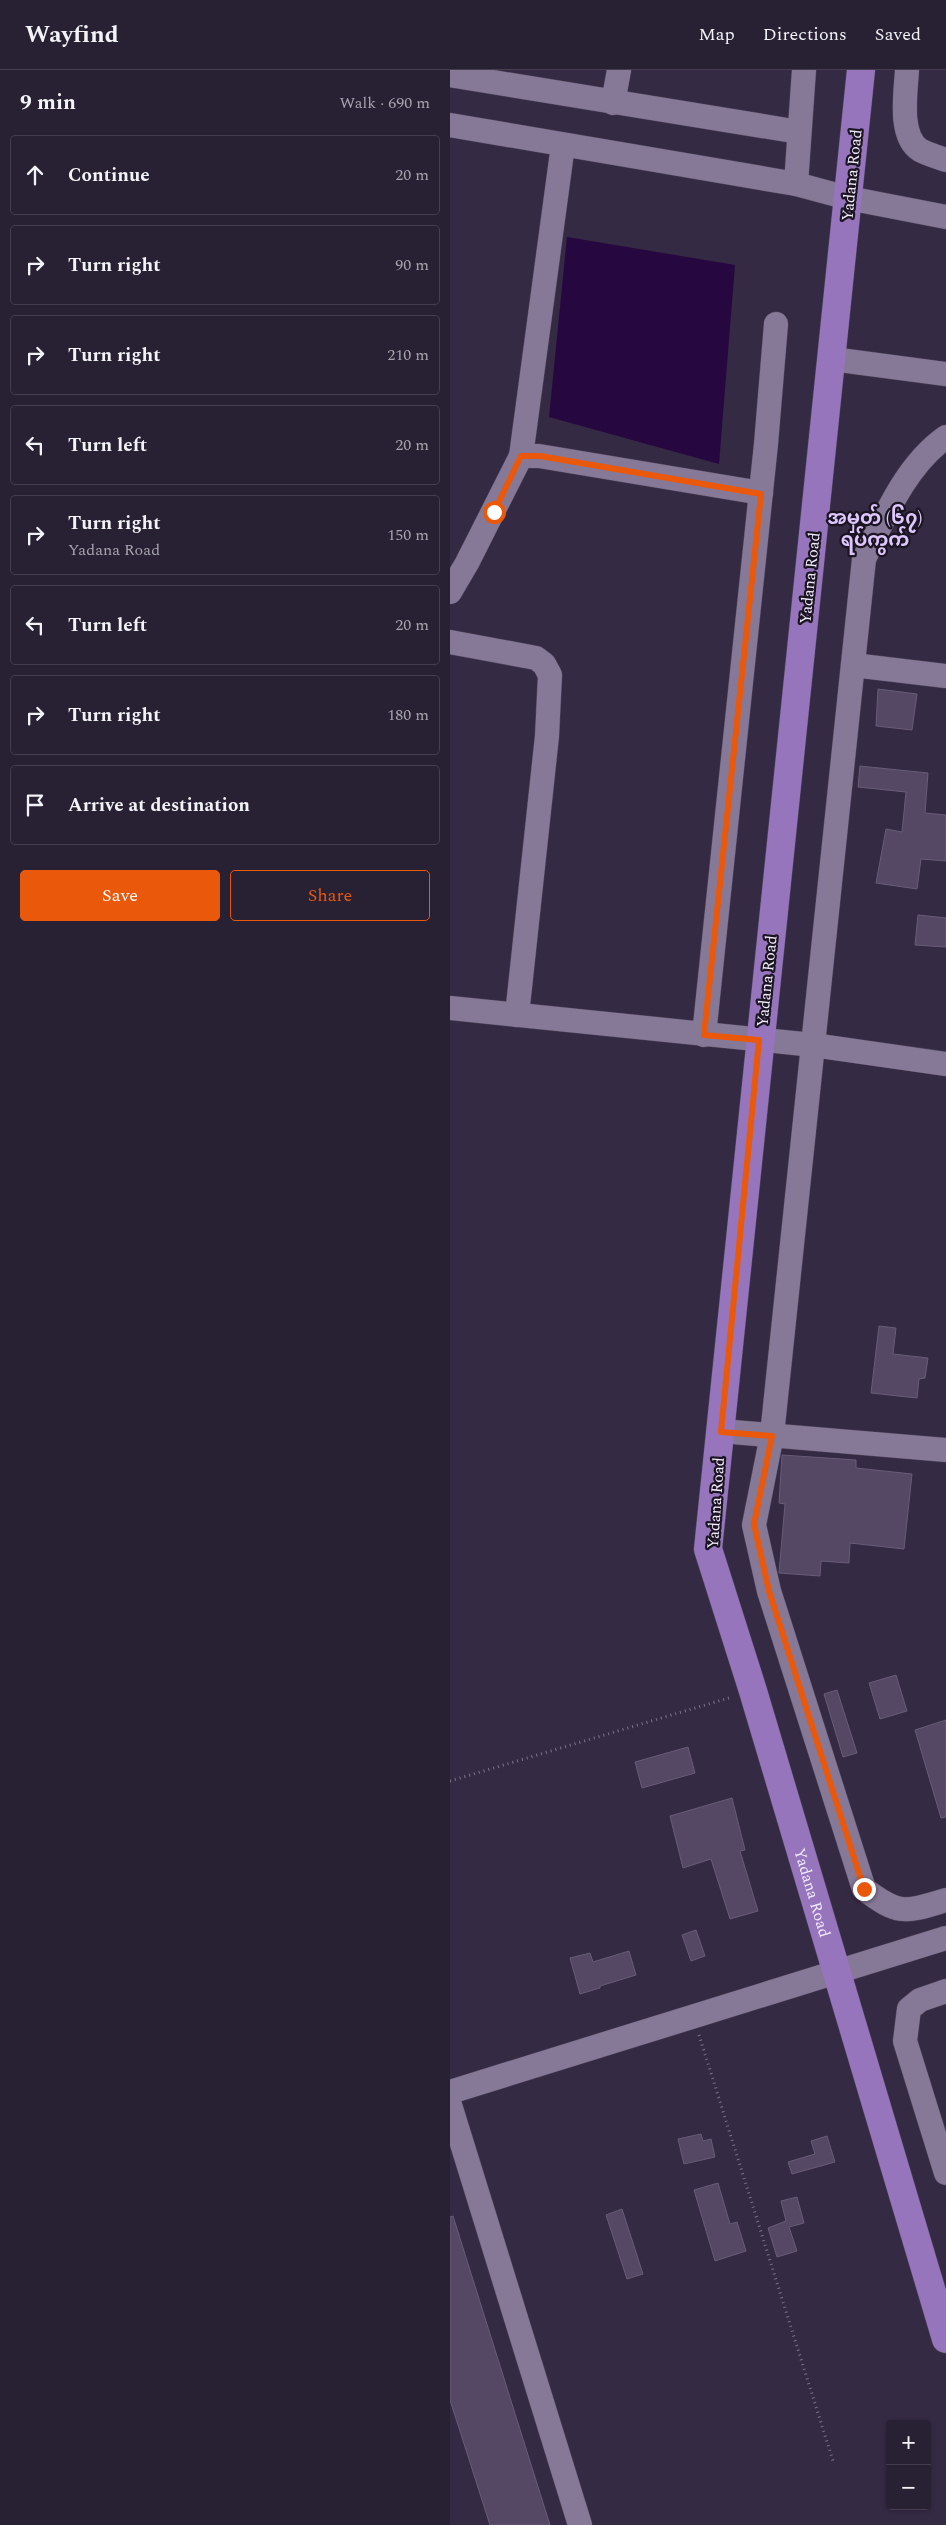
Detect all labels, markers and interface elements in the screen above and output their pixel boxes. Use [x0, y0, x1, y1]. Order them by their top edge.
text: Wayfind [25, 17, 119, 53]
text: Map [699, 21, 735, 48]
text: Directions [763, 21, 847, 48]
text: Saved [875, 21, 921, 48]
text: 9 min [20, 87, 76, 119]
text: Walk · 690 m [339, 91, 430, 115]
street label: Yadana Road [835, 128, 869, 222]
icon: ahead [21, 161, 49, 189]
text: Continue [68, 161, 150, 190]
text: 20 m [395, 163, 429, 187]
icon: right [21, 251, 49, 279]
text: Turn right [68, 251, 161, 280]
text: 90 m [395, 253, 429, 277]
icon: right [21, 341, 49, 369]
text: Turn right [68, 341, 161, 370]
text: 210 m [387, 343, 429, 367]
icon: left [21, 431, 49, 459]
text: Turn left [68, 431, 147, 460]
text: 20 m [395, 433, 429, 457]
route start [483, 501, 506, 524]
district label: အမှတ် (၆၇) ရပ်ကွက် [827, 504, 923, 555]
text: Turn right [68, 509, 161, 538]
icon: right [21, 521, 49, 549]
text: 150 m [387, 523, 429, 547]
street label: Yadana Road [793, 531, 827, 625]
text: Yadana Road [68, 538, 160, 562]
icon: left [21, 611, 49, 639]
text: Turn left [68, 611, 147, 640]
text: 20 m [395, 613, 429, 637]
icon: right [21, 701, 49, 729]
text: Turn right [68, 701, 161, 730]
text: 180 m [387, 703, 429, 727]
icon: arrive [21, 791, 49, 819]
text: Arrive at destination [68, 791, 250, 820]
button: Save [20, 870, 220, 921]
button: Share [230, 870, 430, 921]
street label: Yadana Road [750, 934, 784, 1028]
street label: Yadana Road [701, 1456, 731, 1550]
street label: Yadana Road [787, 1845, 837, 1940]
route end [853, 1878, 876, 1901]
map controls [886, 2420, 931, 2510]
button: + [886, 2420, 931, 2465]
button: − [886, 2465, 931, 2510]

